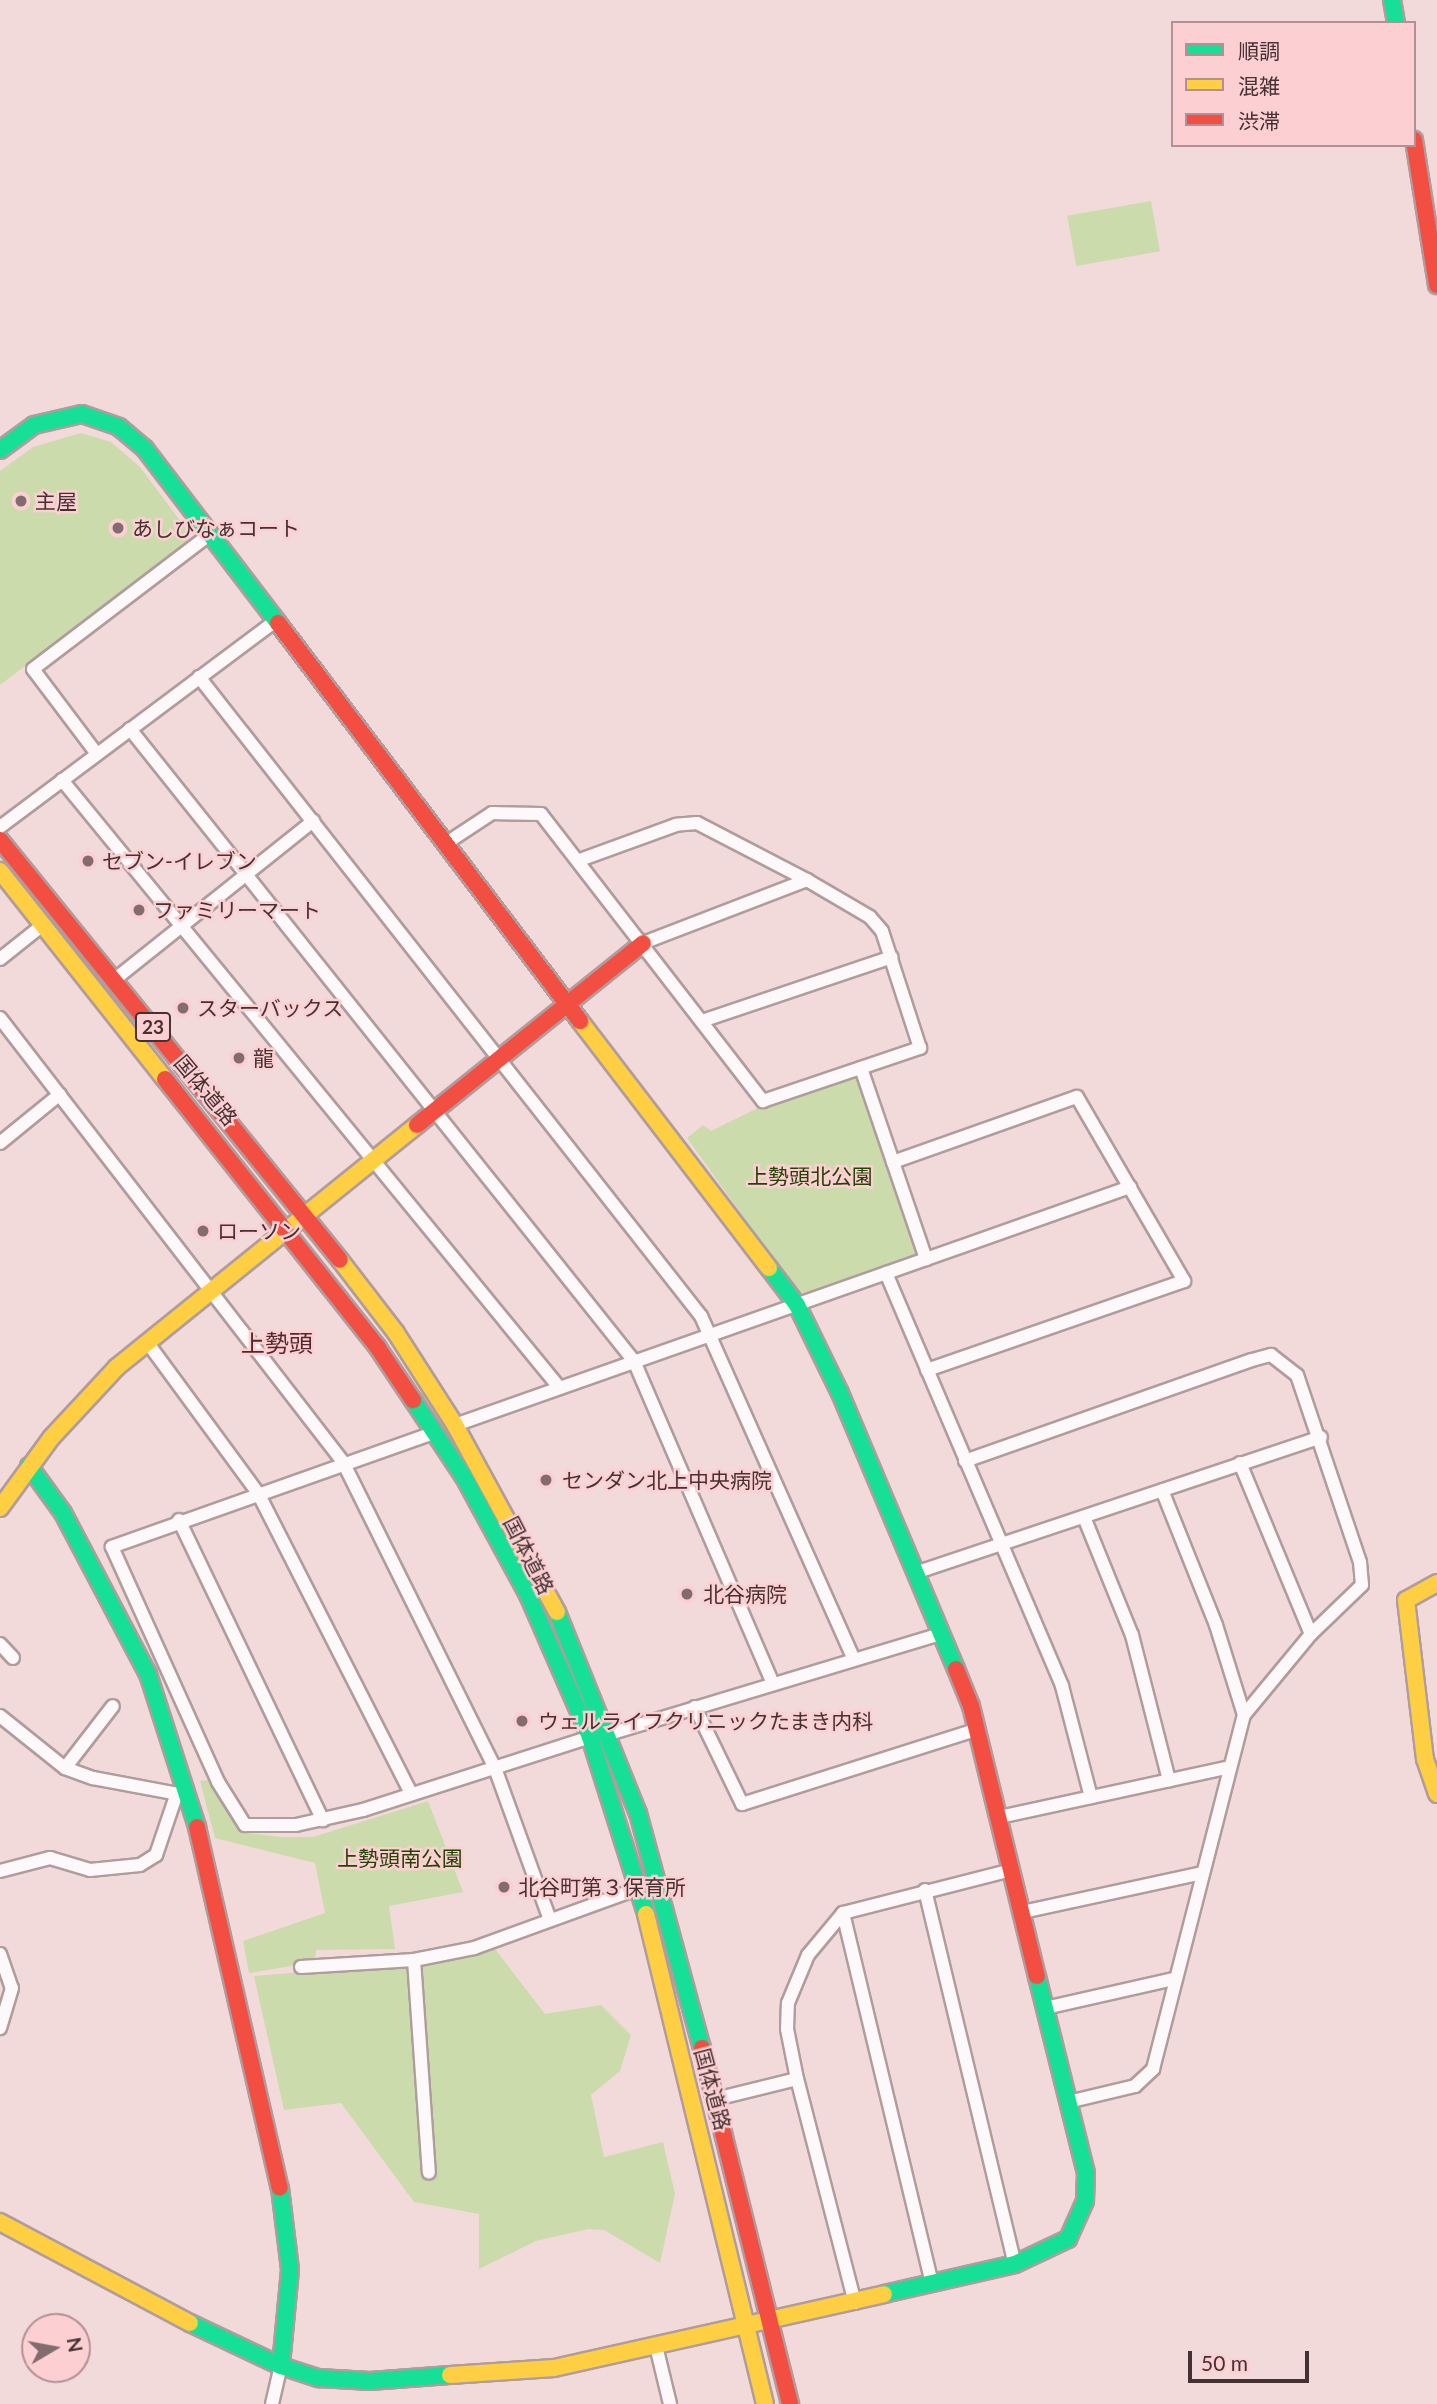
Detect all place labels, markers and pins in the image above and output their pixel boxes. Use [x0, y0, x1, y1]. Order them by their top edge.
place label: 主屋 [35, 488, 77, 514]
marker: 主屋 [13, 493, 29, 509]
place label: あしびなぁコート [132, 515, 300, 541]
marker: あしびなぁコート [110, 520, 126, 536]
place label: セブン-イレブン [102, 848, 257, 874]
marker: セブン-イレブン [80, 853, 96, 869]
place label: ファミリーマート [153, 897, 321, 923]
marker: ファミリーマート [131, 902, 147, 918]
place label: スターバックス [197, 995, 344, 1021]
marker: スターバックス [175, 1000, 191, 1016]
place label: 龍 [253, 1045, 274, 1071]
marker: 龍 [231, 1050, 247, 1066]
place label: ローソン [217, 1218, 301, 1244]
marker: ローソン [195, 1223, 211, 1239]
place label: センダン北上中央病院 [562, 1467, 772, 1493]
marker: センダン北上中央病院 [536, 1470, 556, 1490]
place label: 北谷病院 [703, 1581, 787, 1607]
marker: 北谷病院 [677, 1584, 697, 1604]
place label: ウェルライフクリニックたまき内科 [538, 1708, 874, 1734]
marker: ウェルライフクリニックたまき内科 [512, 1711, 532, 1731]
place label: 北谷町第３保育所 [518, 1874, 686, 1900]
marker: 北谷町第３保育所 [496, 1879, 512, 1895]

